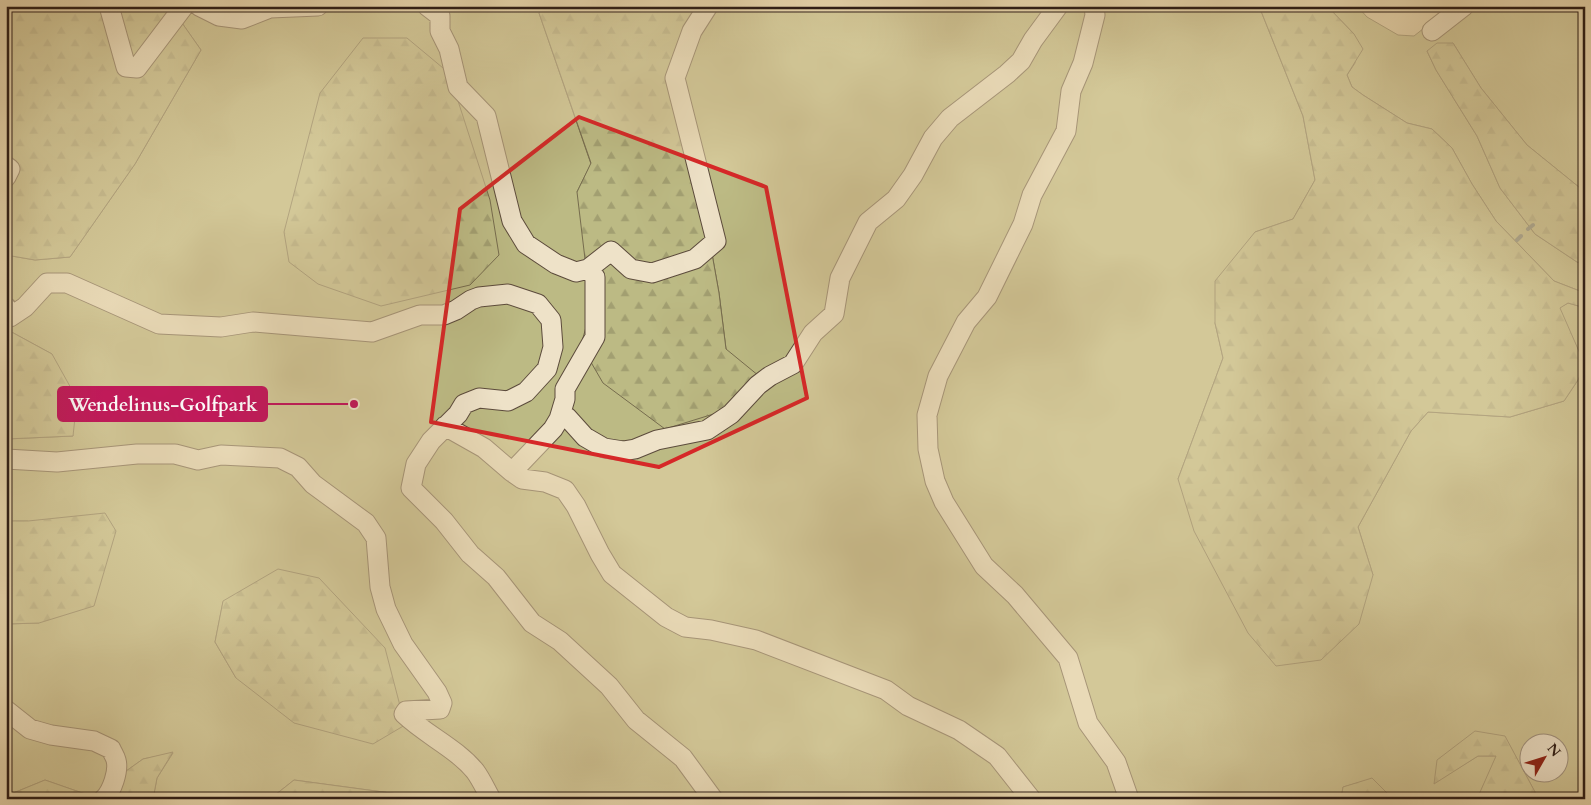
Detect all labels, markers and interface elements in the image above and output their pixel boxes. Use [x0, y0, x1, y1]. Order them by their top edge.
callout: Wendelinus-Golfpark [58, 387, 267, 421]
text: Wendelinus-Golfpark [67, 392, 258, 418]
north arrow [1518, 732, 1568, 782]
text: N [1543, 739, 1565, 761]

